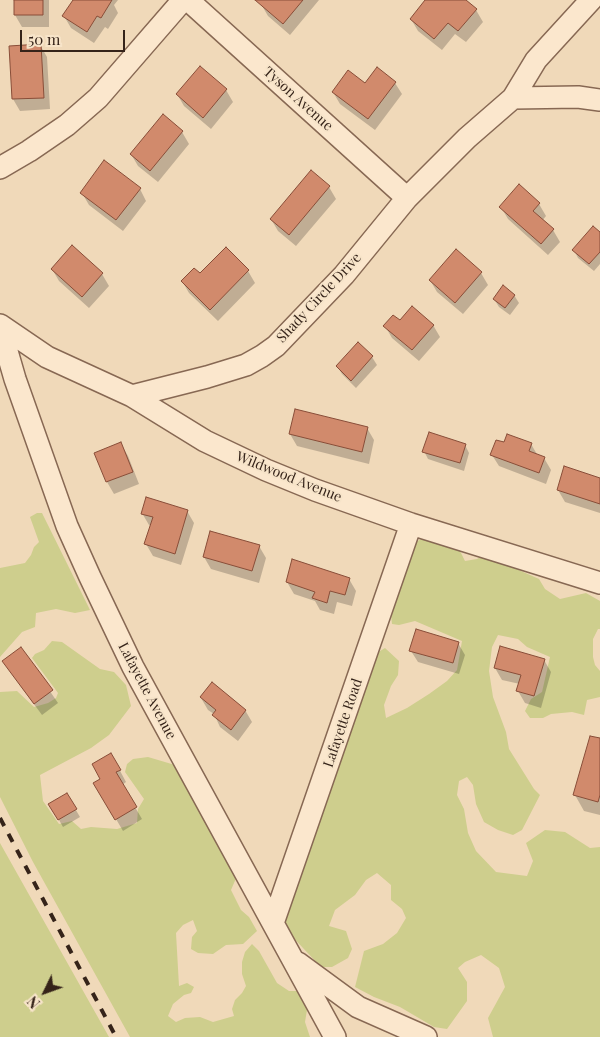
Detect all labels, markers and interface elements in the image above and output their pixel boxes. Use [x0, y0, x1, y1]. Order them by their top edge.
scale bar [22, 20, 128, 52]
text: 50 m [28, 29, 60, 49]
street label: Tyson Avenue [260, 63, 336, 135]
street label: Shady Circle Drive [273, 250, 365, 346]
street label: Wildwood Avenue [234, 448, 344, 506]
street label: Lafayette Avenue [114, 640, 180, 742]
street label: Lafayette Road [320, 677, 366, 769]
north arrow [20, 967, 70, 1017]
text: N [23, 992, 44, 1012]

